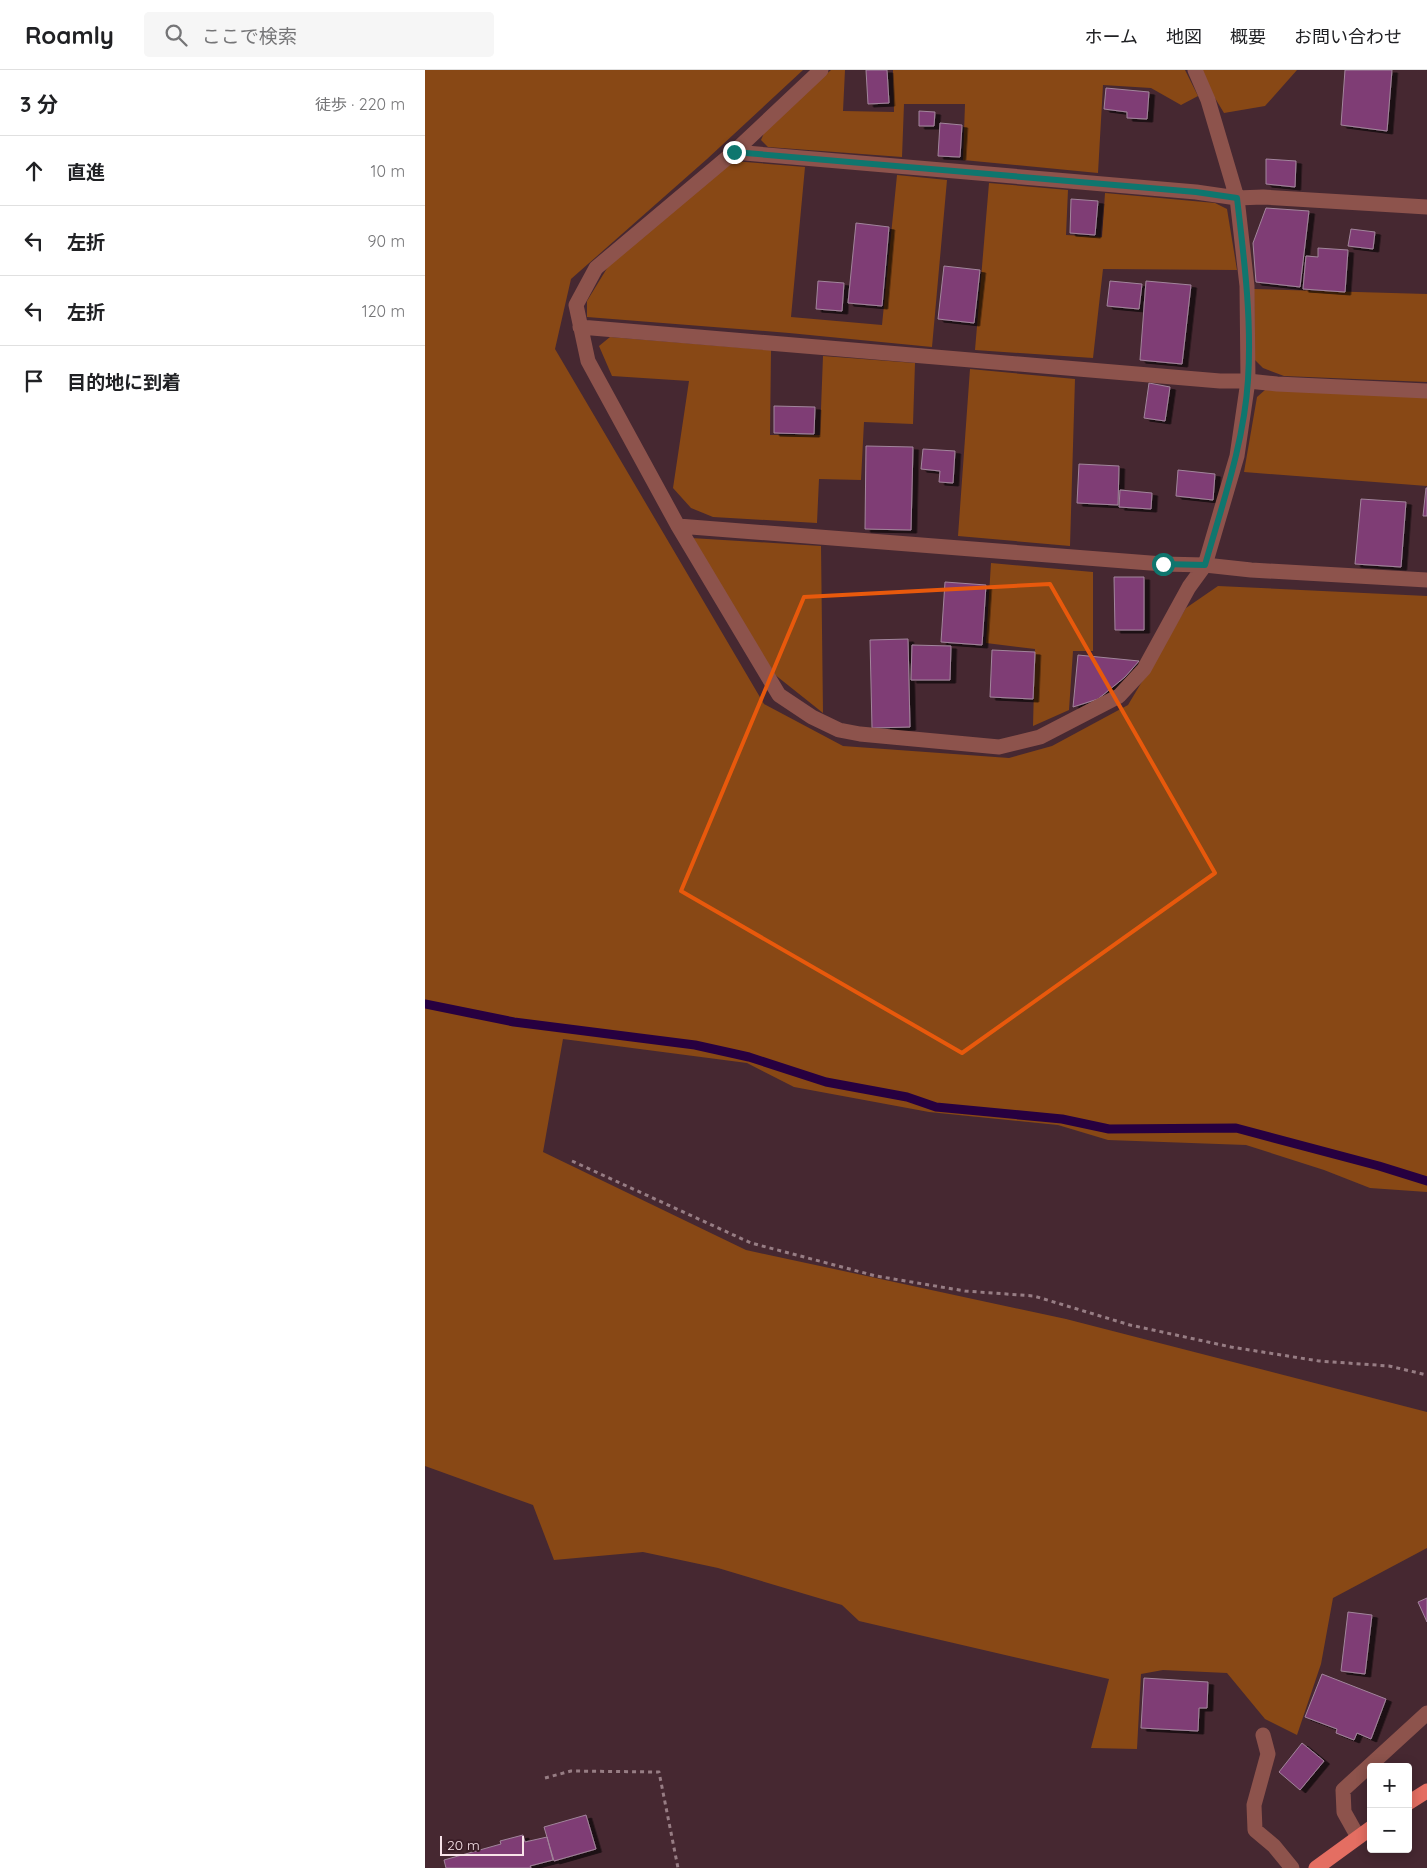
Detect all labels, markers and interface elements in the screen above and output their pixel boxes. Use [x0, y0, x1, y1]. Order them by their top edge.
search box [144, 12, 494, 57]
text: Roamly [25, 20, 114, 50]
icon: search [162, 21, 190, 49]
text: ここで検索 [202, 24, 297, 48]
text: ホーム [1085, 25, 1138, 48]
text: 地図 [1166, 25, 1202, 48]
text: 概要 [1230, 25, 1266, 48]
text: お問い合わせ [1294, 25, 1402, 48]
text: 3 分 [20, 91, 58, 117]
text: 徒歩 · 220 m [315, 94, 405, 114]
route end [723, 141, 746, 164]
icon: ahead [20, 157, 48, 185]
text: 直進 [67, 160, 105, 184]
text: 10 m [371, 161, 405, 181]
icon: left [20, 227, 48, 255]
text: 左折 [67, 230, 105, 254]
text: 90 m [368, 231, 405, 251]
icon: left [20, 297, 48, 325]
text: 左折 [67, 300, 105, 324]
text: 120 m [362, 301, 405, 321]
icon: arrive [20, 367, 48, 395]
text: 目的地に到着 [67, 370, 181, 394]
route start [1152, 553, 1175, 576]
map controls [1367, 1763, 1412, 1853]
button: + [1367, 1763, 1412, 1808]
button: − [1367, 1808, 1412, 1853]
scale bar [440, 1833, 524, 1856]
text: 20 m [447, 1836, 480, 1854]

